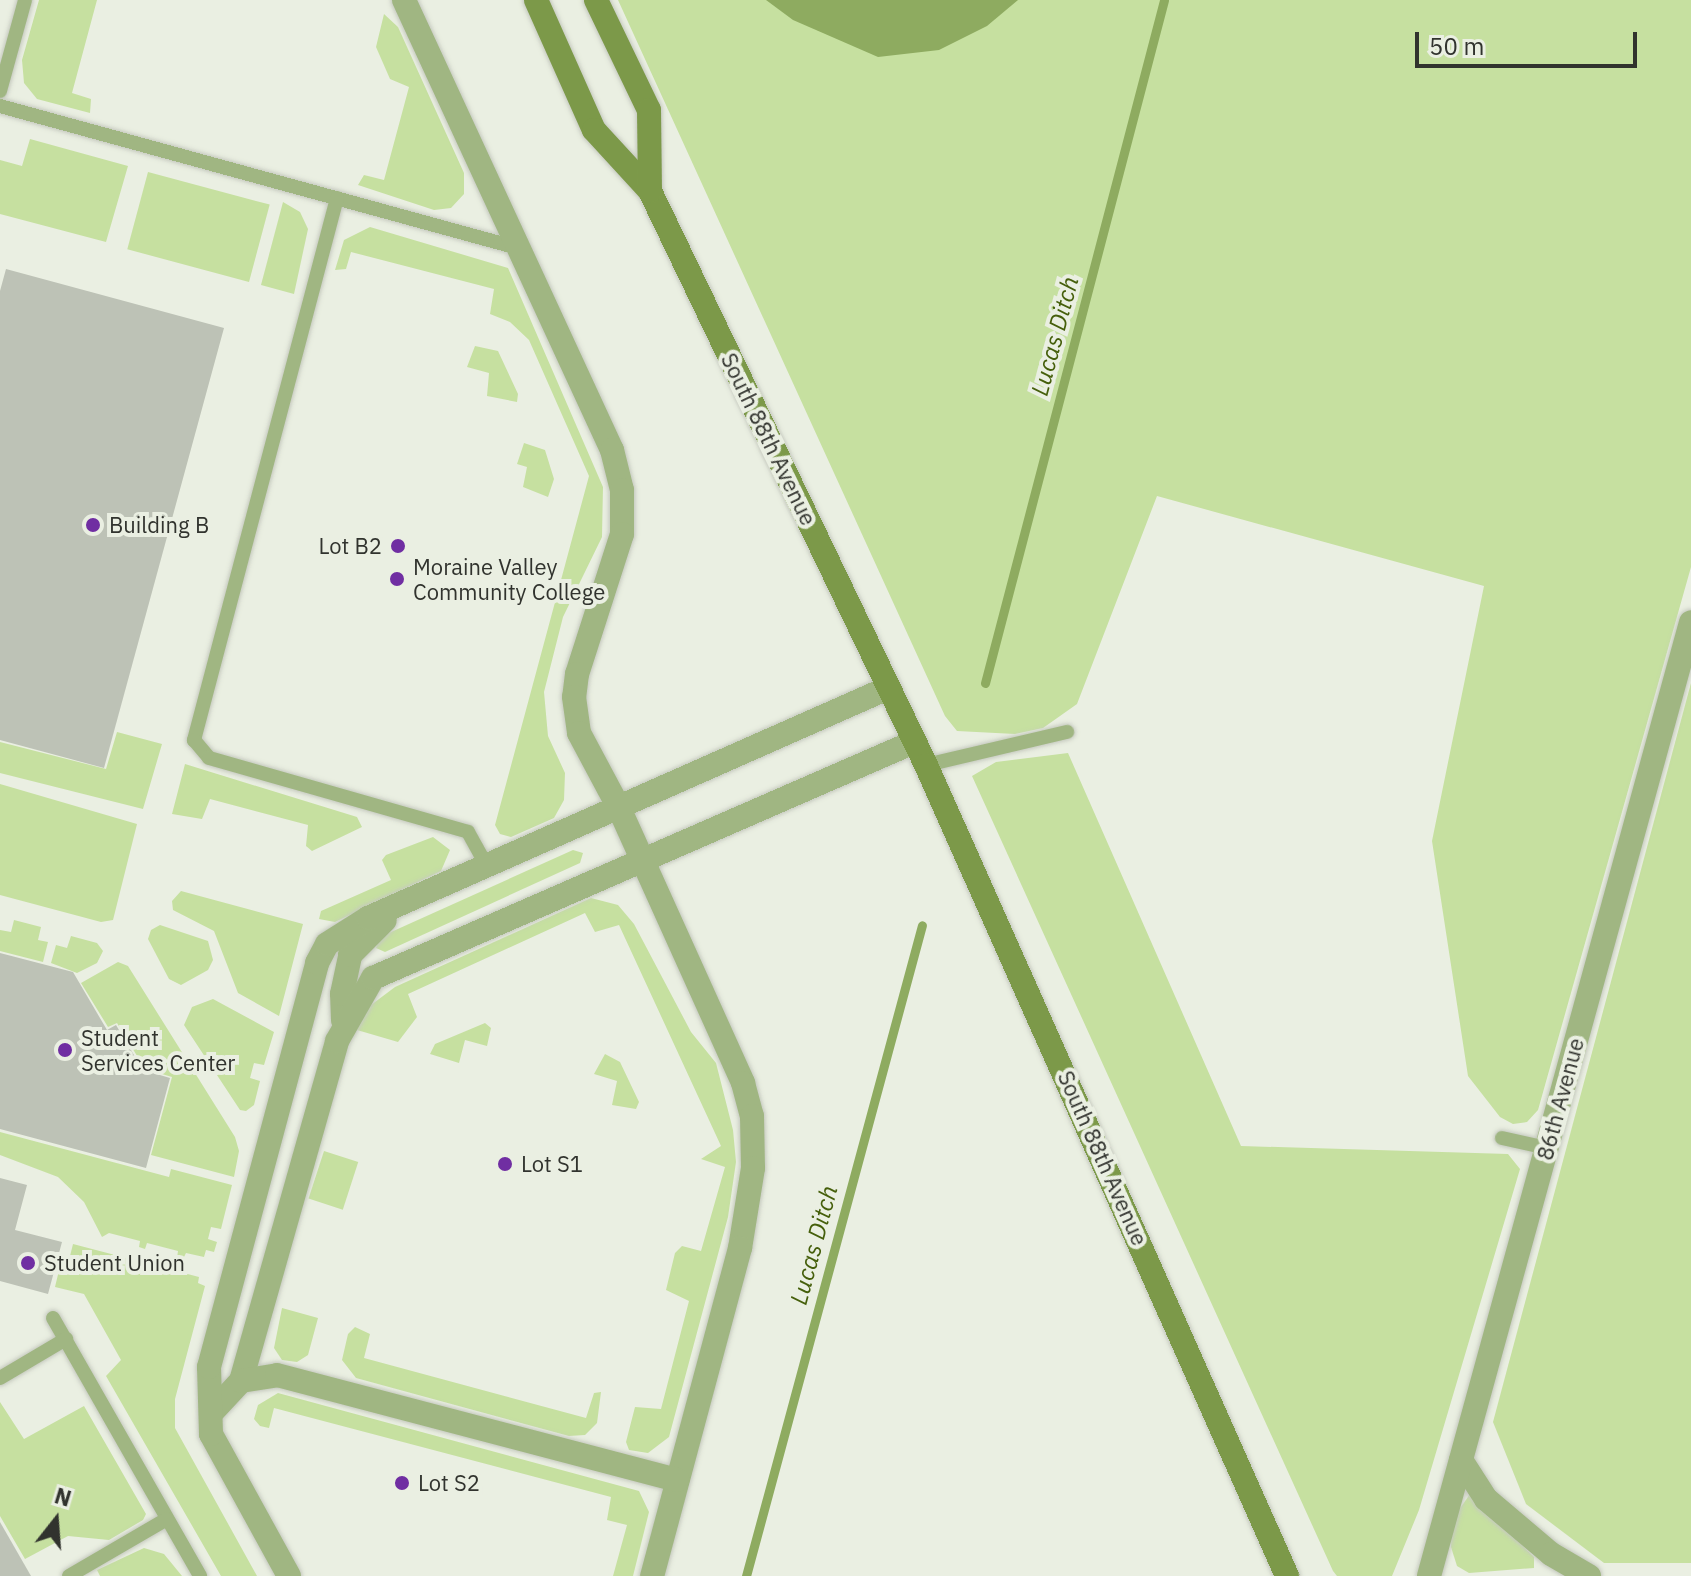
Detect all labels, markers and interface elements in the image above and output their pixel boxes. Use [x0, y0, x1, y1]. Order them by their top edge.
scale bar [1419, 16, 1641, 66]
text: 50 m [1429, 30, 1484, 62]
water label: Lucas Ditch [1025, 273, 1085, 399]
street label: South 88th Avenue [716, 349, 822, 529]
place label: Building B [109, 512, 209, 538]
marker: Building B [84, 516, 102, 534]
place label: Lot B2 [318, 533, 382, 559]
marker: Lot B2 [389, 537, 407, 555]
place label: Moraine Valley Community College [413, 553, 605, 604]
marker: Moraine Valley Community College [388, 570, 406, 588]
place label: Student Services Center [81, 1024, 235, 1076]
street label: 86th Avenue [1531, 1035, 1589, 1163]
marker: Student Services Center [56, 1041, 74, 1059]
street label: South 88th Avenue [1053, 1067, 1153, 1249]
place label: Lot S1 [521, 1151, 583, 1177]
marker: Lot S1 [496, 1155, 514, 1173]
water label: Lucas Ditch [784, 1182, 844, 1308]
place label: Student Union [44, 1250, 185, 1276]
marker: Student Union [19, 1254, 37, 1272]
place label: Lot S2 [418, 1470, 480, 1496]
marker: Lot S2 [393, 1474, 411, 1492]
north arrow [16, 1480, 96, 1560]
text: N [51, 1480, 75, 1513]

